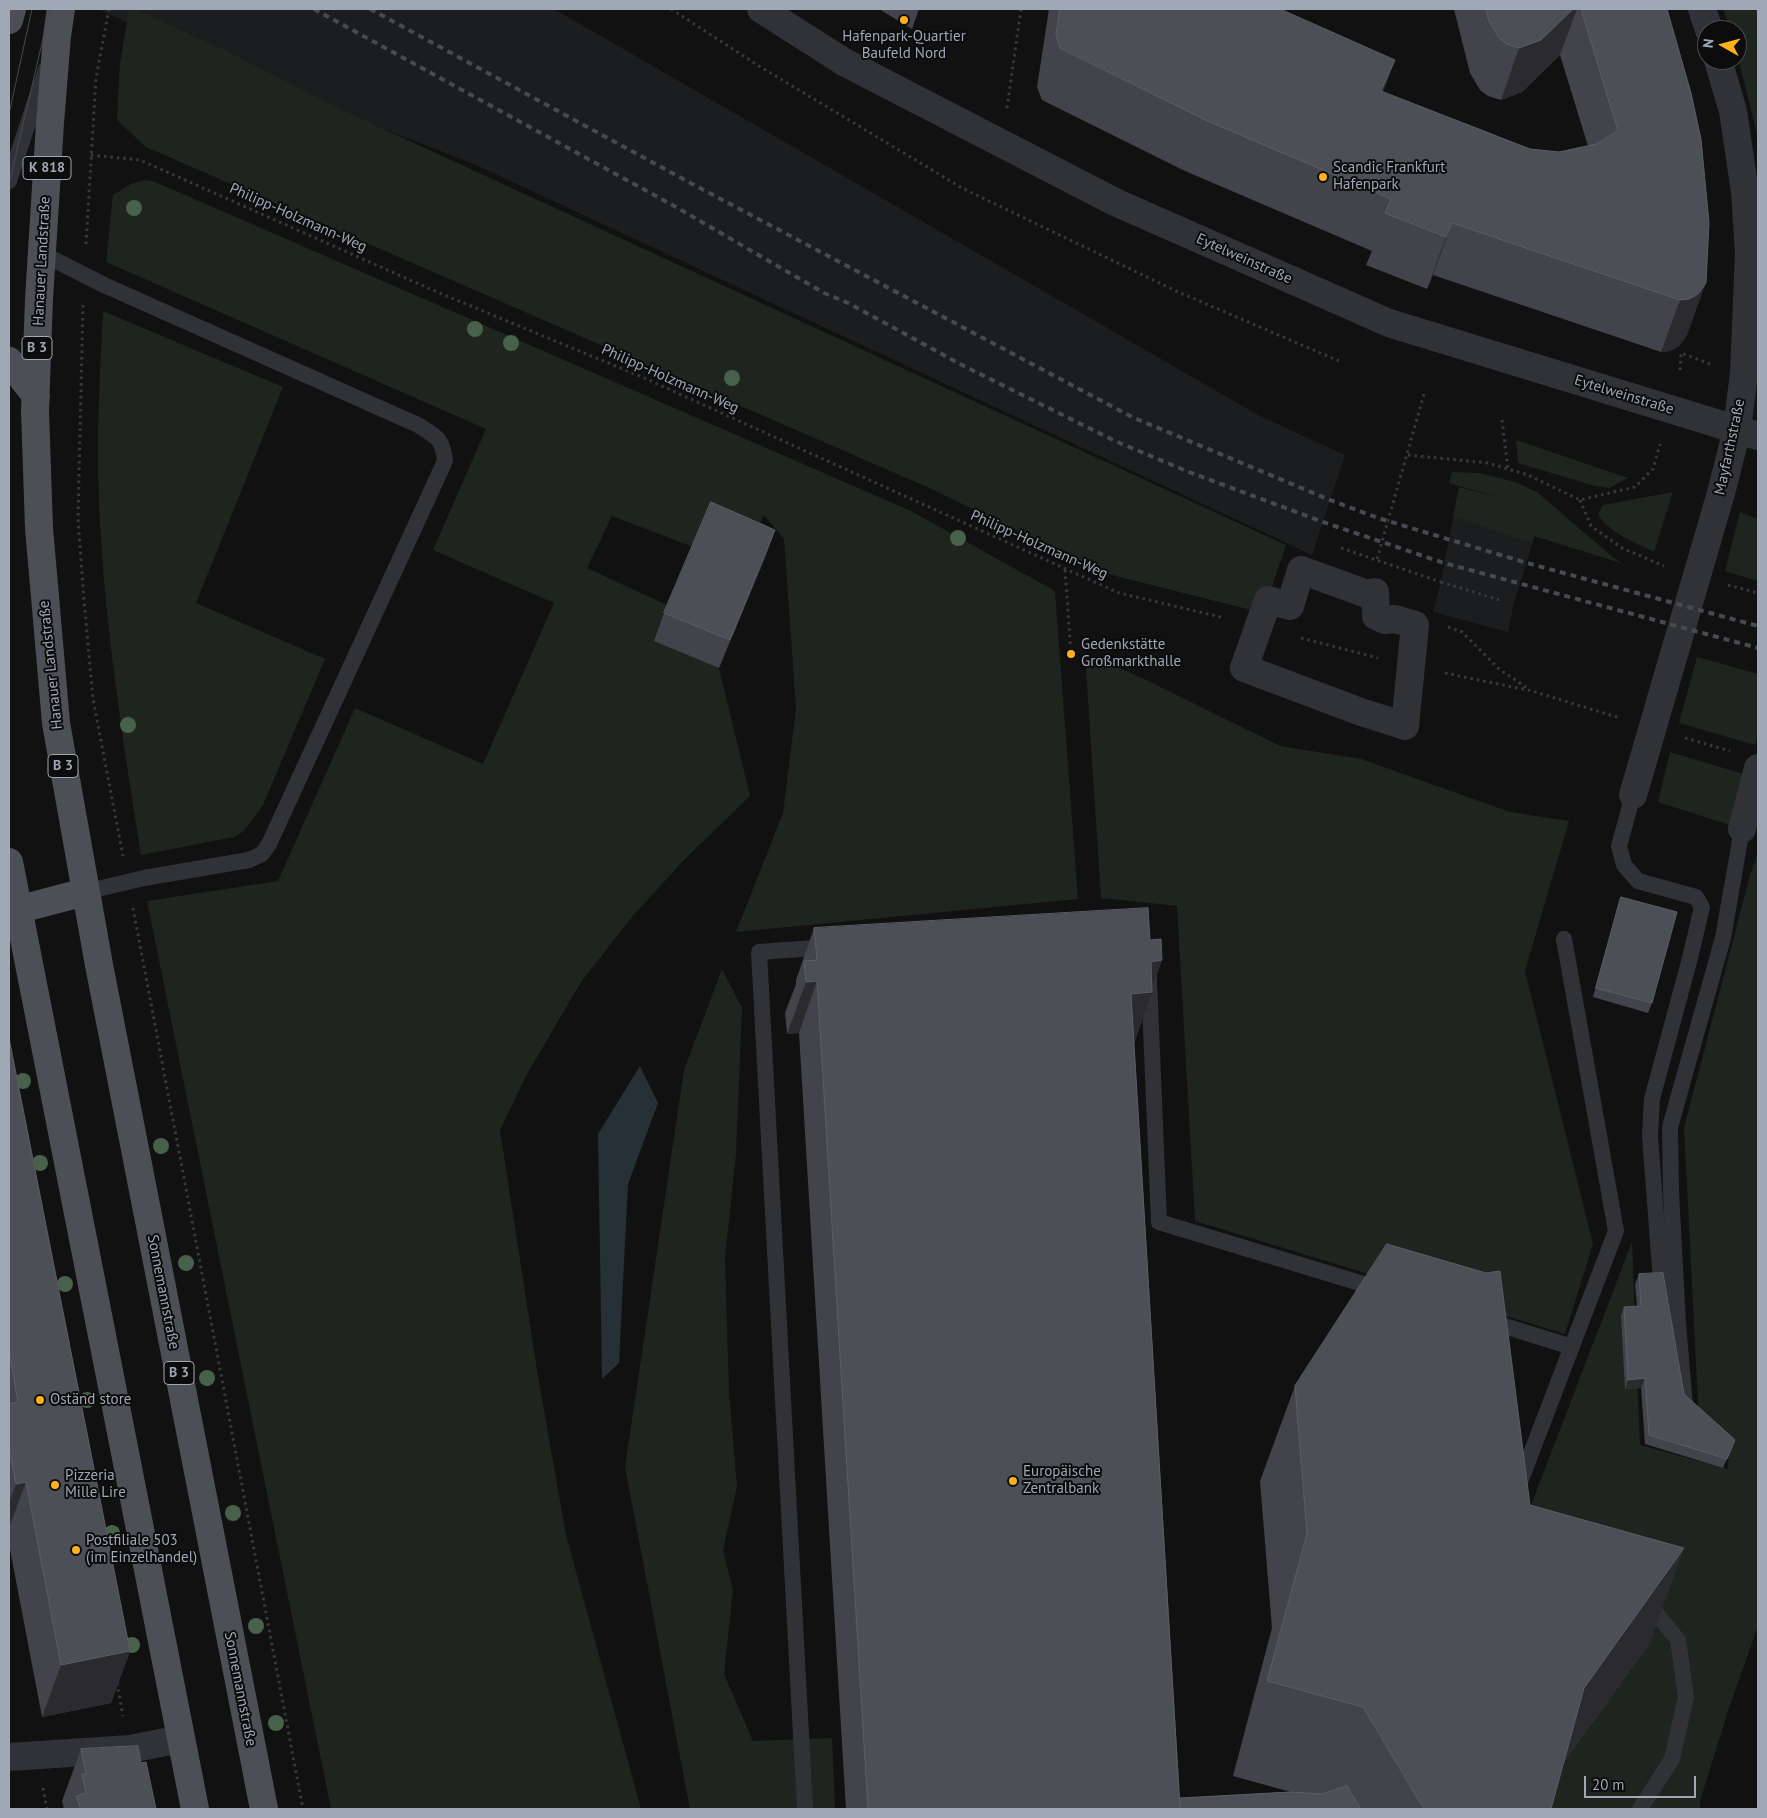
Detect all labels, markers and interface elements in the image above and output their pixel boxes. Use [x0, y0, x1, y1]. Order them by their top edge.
marker: Hafenpark-Quartier Baufeld Nord [898, 14, 910, 26]
north arrow [1697, 20, 1747, 70]
place label: Hafenpark-Quartier Baufeld Nord [842, 28, 966, 63]
text: N [1699, 38, 1718, 49]
road number: K 818 [23, 156, 71, 180]
place label: Scandic Frankfurt Hafenpark [1333, 159, 1445, 194]
marker: Scandic Frankfurt Hafenpark [1317, 171, 1329, 183]
street label: Philipp-Holzmann-Weg [226, 180, 370, 256]
street label: Hanauer Landstraße [30, 196, 54, 326]
street label: Eytelweinstraße [1193, 230, 1295, 288]
road number: B 3 [22, 336, 52, 359]
street label: Philipp-Holzmann-Weg [598, 341, 742, 417]
street label: Eytelweinstraße [1572, 371, 1676, 419]
street label: Mayfarthstraße [1711, 397, 1749, 497]
street label: Philipp-Holzmann-Weg [967, 507, 1111, 583]
street label: Hanauer Landstraße [35, 600, 67, 730]
place label: Gedenkstätte Großmarkthalle [1081, 636, 1181, 671]
marker: Gedenkstätte Großmarkthalle [1065, 648, 1077, 660]
road number: B 3 [48, 754, 78, 778]
street label: Sonnemannstraße [143, 1233, 183, 1351]
road number: B 3 [164, 1362, 194, 1385]
place label: Oständ store [50, 1391, 131, 1409]
marker: Oständ store [34, 1394, 46, 1406]
place label: Europäische Zentralbank [1023, 1463, 1101, 1498]
place label: Pizzeria Mille Lire [65, 1467, 126, 1502]
marker: Europäische Zentralbank [1007, 1475, 1019, 1487]
marker: Pizzeria Mille Lire [49, 1479, 61, 1491]
place label: Postfiliale 503 (im Einzelhandel) [86, 1532, 197, 1567]
marker: Postfiliale 503 (im Einzelhandel) [70, 1544, 82, 1556]
street label: Sonnemannstraße [220, 1630, 260, 1748]
scale bar [1587, 1766, 1700, 1798]
text: 20 m [1592, 1775, 1625, 1794]

